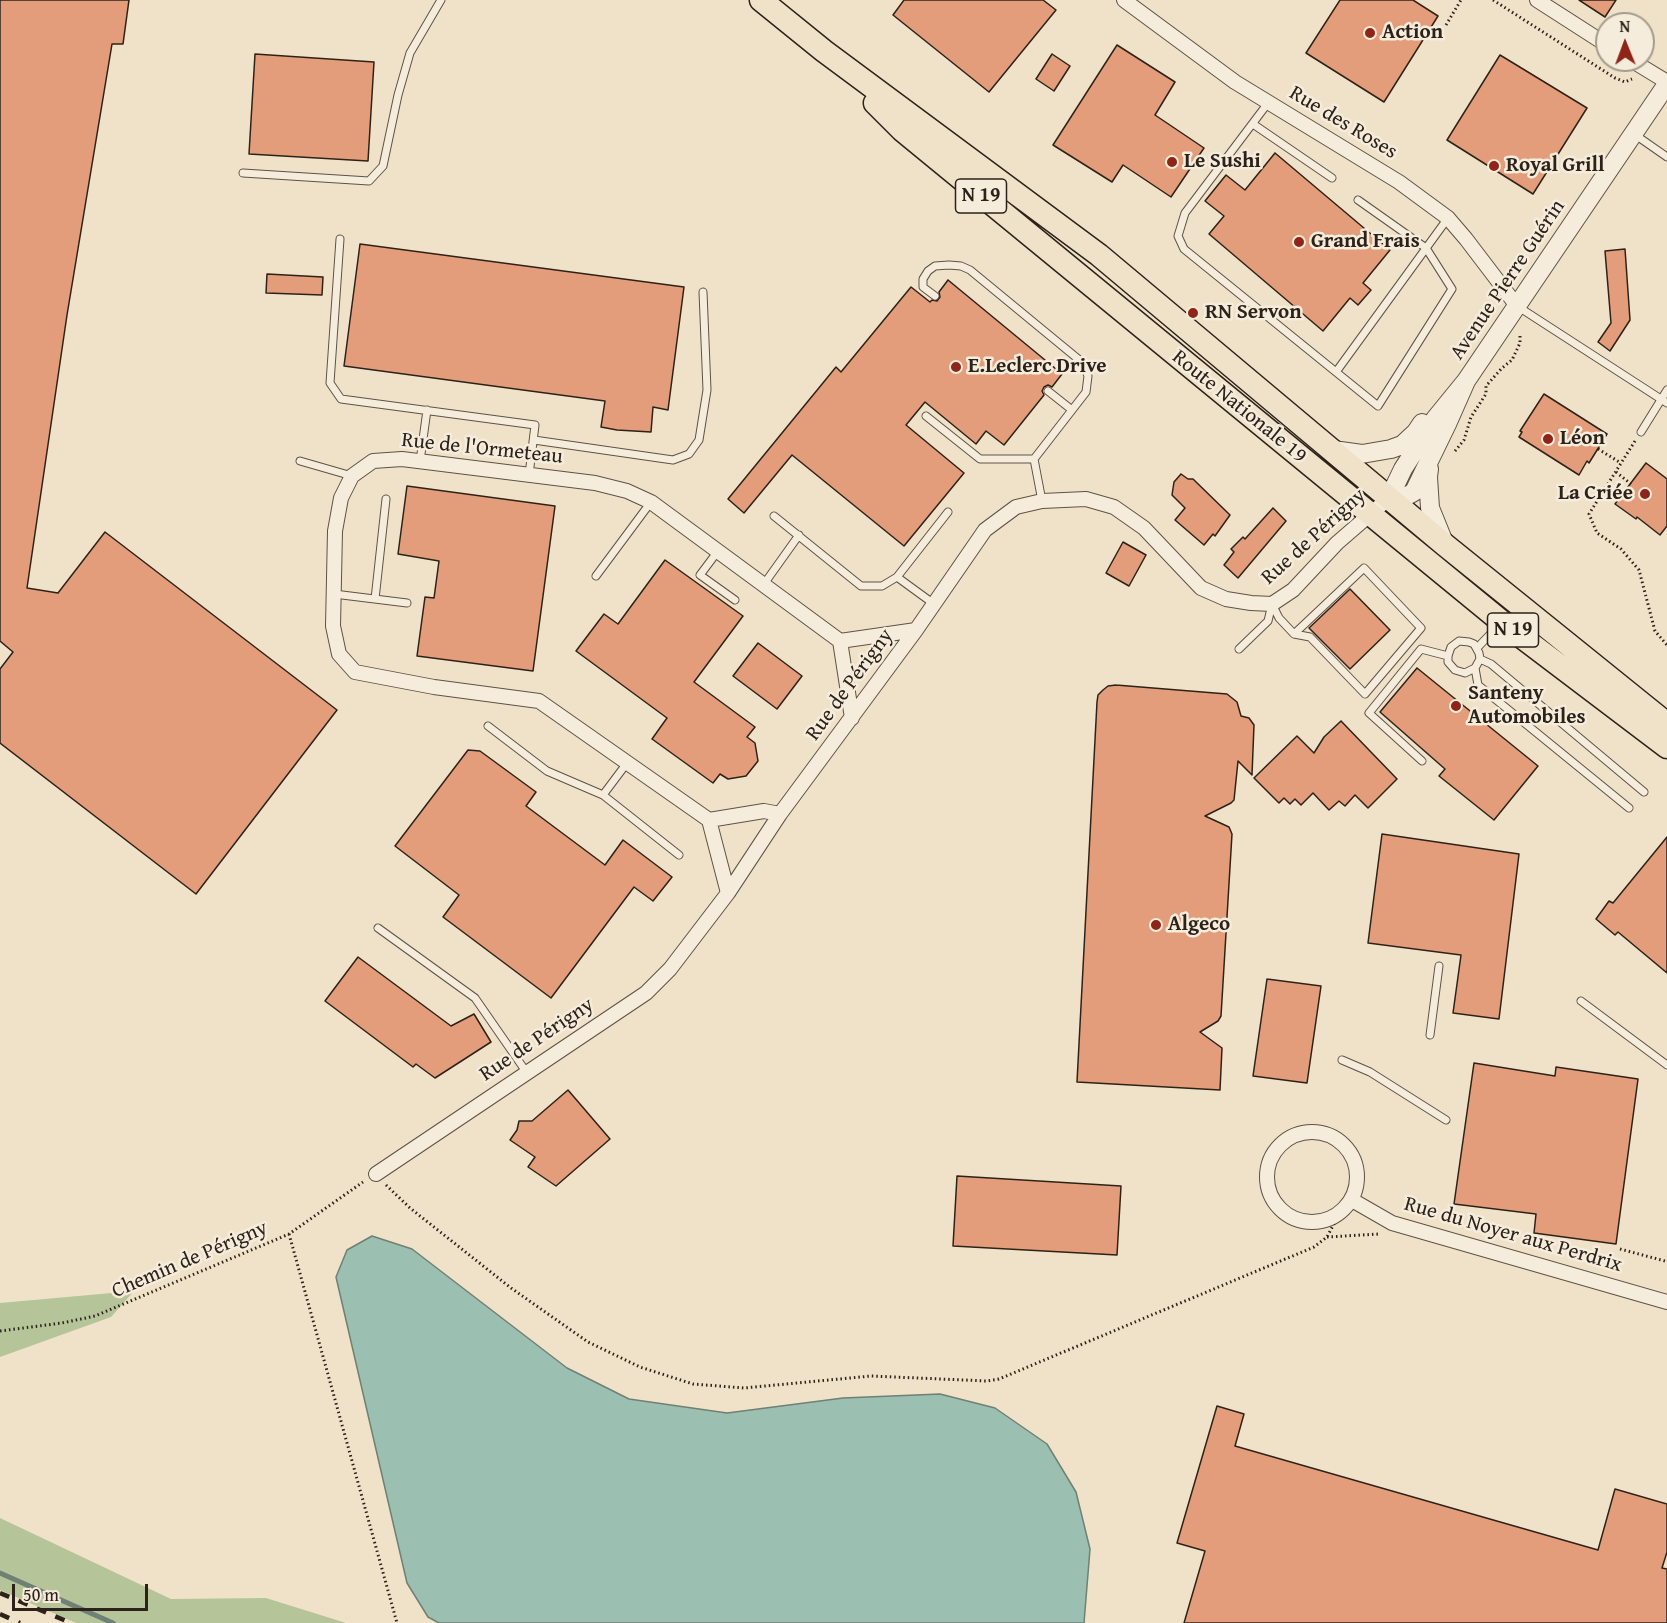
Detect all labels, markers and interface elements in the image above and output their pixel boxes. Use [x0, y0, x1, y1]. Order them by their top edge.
north arrow [1595, 12, 1655, 72]
text: N [1619, 14, 1630, 38]
place label: Action [1382, 20, 1443, 46]
marker: Action [1363, 26, 1377, 40]
street label: Rue des Roses [1285, 81, 1401, 165]
place label: Le Sushi [1184, 149, 1261, 175]
place label: Royal Grill [1506, 153, 1604, 179]
marker: Le Sushi [1165, 155, 1179, 169]
marker: Royal Grill [1487, 159, 1501, 173]
road number: N 19 [956, 179, 1006, 213]
street label: Avenue Pierre Guérin [1445, 195, 1571, 365]
place label: Grand Frais [1311, 229, 1420, 255]
marker: Grand Frais [1292, 235, 1306, 249]
place label: RN Servon [1205, 300, 1302, 326]
marker: RN Servon [1186, 306, 1200, 320]
street label: Route Nationale 19 [1167, 345, 1311, 469]
place label: E.Leclerc Drive [968, 354, 1107, 380]
marker: E.Leclerc Drive [949, 360, 963, 374]
place label: Léon [1560, 426, 1605, 452]
street label: Rue de l'Ormeteau [400, 428, 564, 470]
marker: Léon [1541, 432, 1555, 446]
place label: La Criée [1558, 481, 1633, 507]
street label: Rue de Périgny [1257, 483, 1371, 591]
marker: La Criée [1638, 487, 1652, 501]
road number: N 19 [1488, 613, 1538, 647]
street label: Rue de Périgny [801, 624, 899, 746]
place label: Santeny Automobiles [1468, 681, 1586, 731]
marker: Santeny Automobiles [1449, 699, 1463, 713]
place label: Algeco [1168, 912, 1230, 938]
marker: Algeco [1149, 918, 1163, 932]
street label: Rue de Périgny [475, 993, 599, 1087]
street label: Rue du Noyer aux Perdrix [1401, 1192, 1625, 1278]
street label: Chemin de Périgny [108, 1216, 272, 1304]
scale bar [15, 1572, 152, 1610]
text: 50 m [23, 1581, 59, 1608]

